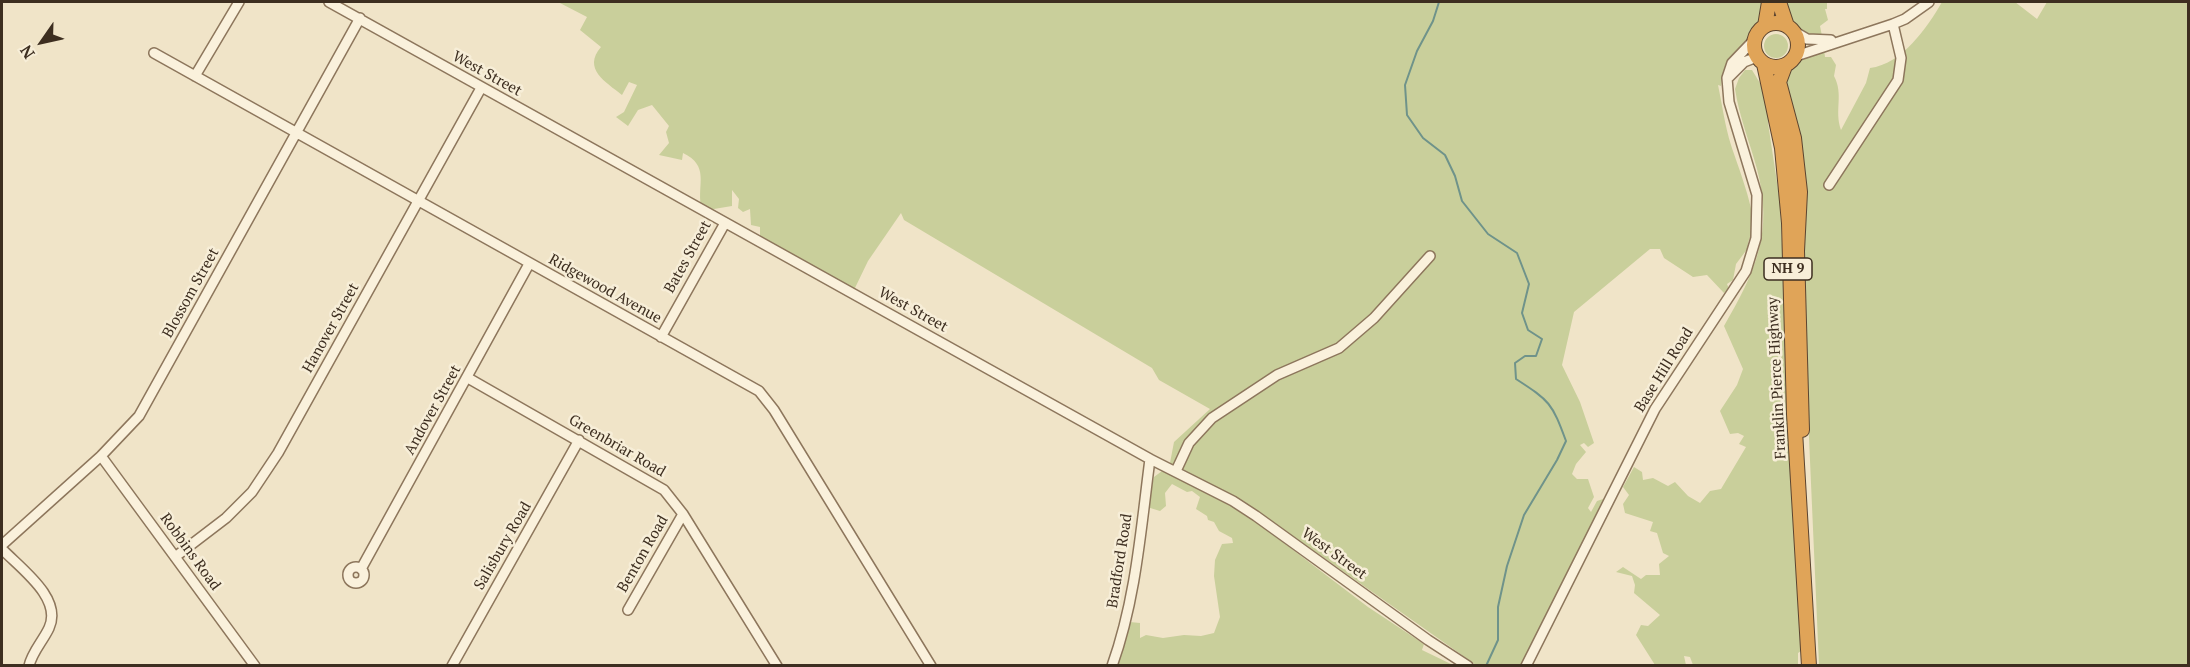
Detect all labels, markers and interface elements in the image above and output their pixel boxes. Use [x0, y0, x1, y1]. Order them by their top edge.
north arrow [12, 12, 72, 72]
text: N [15, 41, 40, 63]
street label: West Street [449, 48, 525, 100]
street label: Bates Street [661, 218, 715, 296]
street label: Blossom Street [159, 245, 223, 341]
street label: Ridgewood Avenue [545, 251, 665, 327]
road number: NH 9 [1764, 258, 1812, 280]
street label: Hanover Street [299, 280, 363, 376]
street label: West Street [875, 284, 951, 336]
street label: Franklin Pierce Highway [1764, 296, 1790, 460]
street label: Base Hill Road [1631, 324, 1697, 416]
street label: Andover Street [401, 362, 465, 458]
street label: Greenbriar Road [565, 411, 669, 481]
street label: Salisbury Road [471, 499, 535, 593]
street label: Robbins Road [156, 510, 224, 594]
street label: Benton Road [614, 512, 672, 596]
street label: Bradford Road [1104, 513, 1136, 609]
street label: West Street [1298, 524, 1370, 584]

